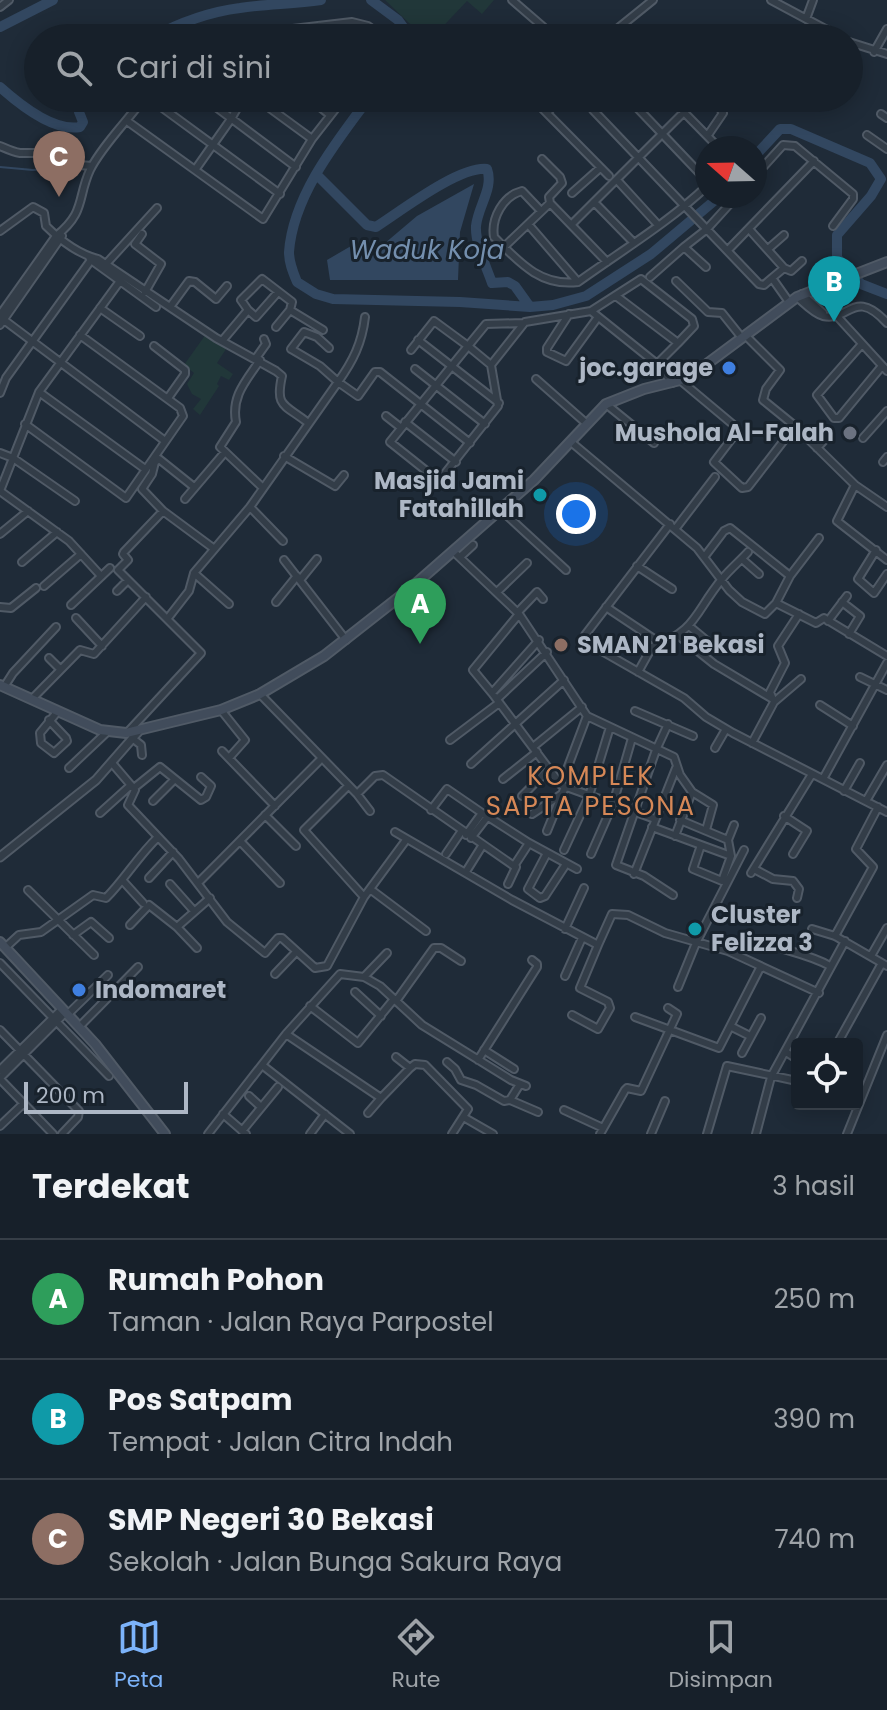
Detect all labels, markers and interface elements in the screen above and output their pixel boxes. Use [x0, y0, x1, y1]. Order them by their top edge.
search box [24, 24, 863, 112]
icon: search [52, 46, 96, 90]
text: Cari di sini [116, 46, 271, 89]
pin: C [33, 131, 85, 197]
north arrow [695, 136, 767, 208]
water label: Waduk Koja [350, 232, 504, 268]
pin: B [808, 256, 860, 322]
place label: joc.garage [578, 351, 713, 384]
marker: joc.garage [720, 359, 738, 377]
place label: Mushola Al-Falah [615, 416, 834, 449]
marker: Mushola Al-Falah [841, 424, 859, 442]
place label: Masjid Jami Fatahillah [374, 464, 524, 525]
marker: Masjid Jami Fatahillah [531, 486, 549, 504]
your location [556, 494, 596, 534]
pin: A [394, 578, 446, 644]
place label: SMAN 21 Bekasi [577, 628, 765, 661]
marker: SMAN 21 Bekasi [552, 636, 570, 654]
district label: KOMPLEK SAPTA PESONA [486, 758, 696, 824]
place label: Cluster Felizza 3 [711, 898, 813, 959]
marker: Cluster Felizza 3 [686, 920, 704, 938]
place label: Indomaret [95, 973, 226, 1006]
marker: Indomaret [70, 981, 88, 999]
map controls [791, 1038, 863, 1110]
button: locate [791, 1038, 863, 1110]
scale bar [24, 1078, 188, 1114]
text: 200 m [36, 1080, 105, 1111]
text: Terdekat [32, 1162, 190, 1210]
text: 3 hasil [772, 1168, 855, 1204]
text: Rumah Pohon [108, 1258, 324, 1301]
text: A [48, 1281, 68, 1317]
text: 250 m [774, 1281, 855, 1317]
text: Taman · Jalan Raya Parpostel [108, 1304, 494, 1340]
text: Pos Satpam [108, 1378, 292, 1421]
text: B [49, 1401, 67, 1437]
text: 390 m [773, 1401, 855, 1437]
text: Tempat · Jalan Citra Indah [108, 1424, 453, 1460]
text: SMP Negeri 30 Bekasi [108, 1498, 434, 1541]
text: C [48, 1521, 68, 1557]
text: 740 m [774, 1521, 855, 1557]
text: Sekolah · Jalan Bunga Sakura Raya [108, 1544, 562, 1580]
tab: Peta [114, 1615, 163, 1696]
tab: Rute [391, 1615, 440, 1696]
tab: Disimpan [669, 1615, 773, 1696]

